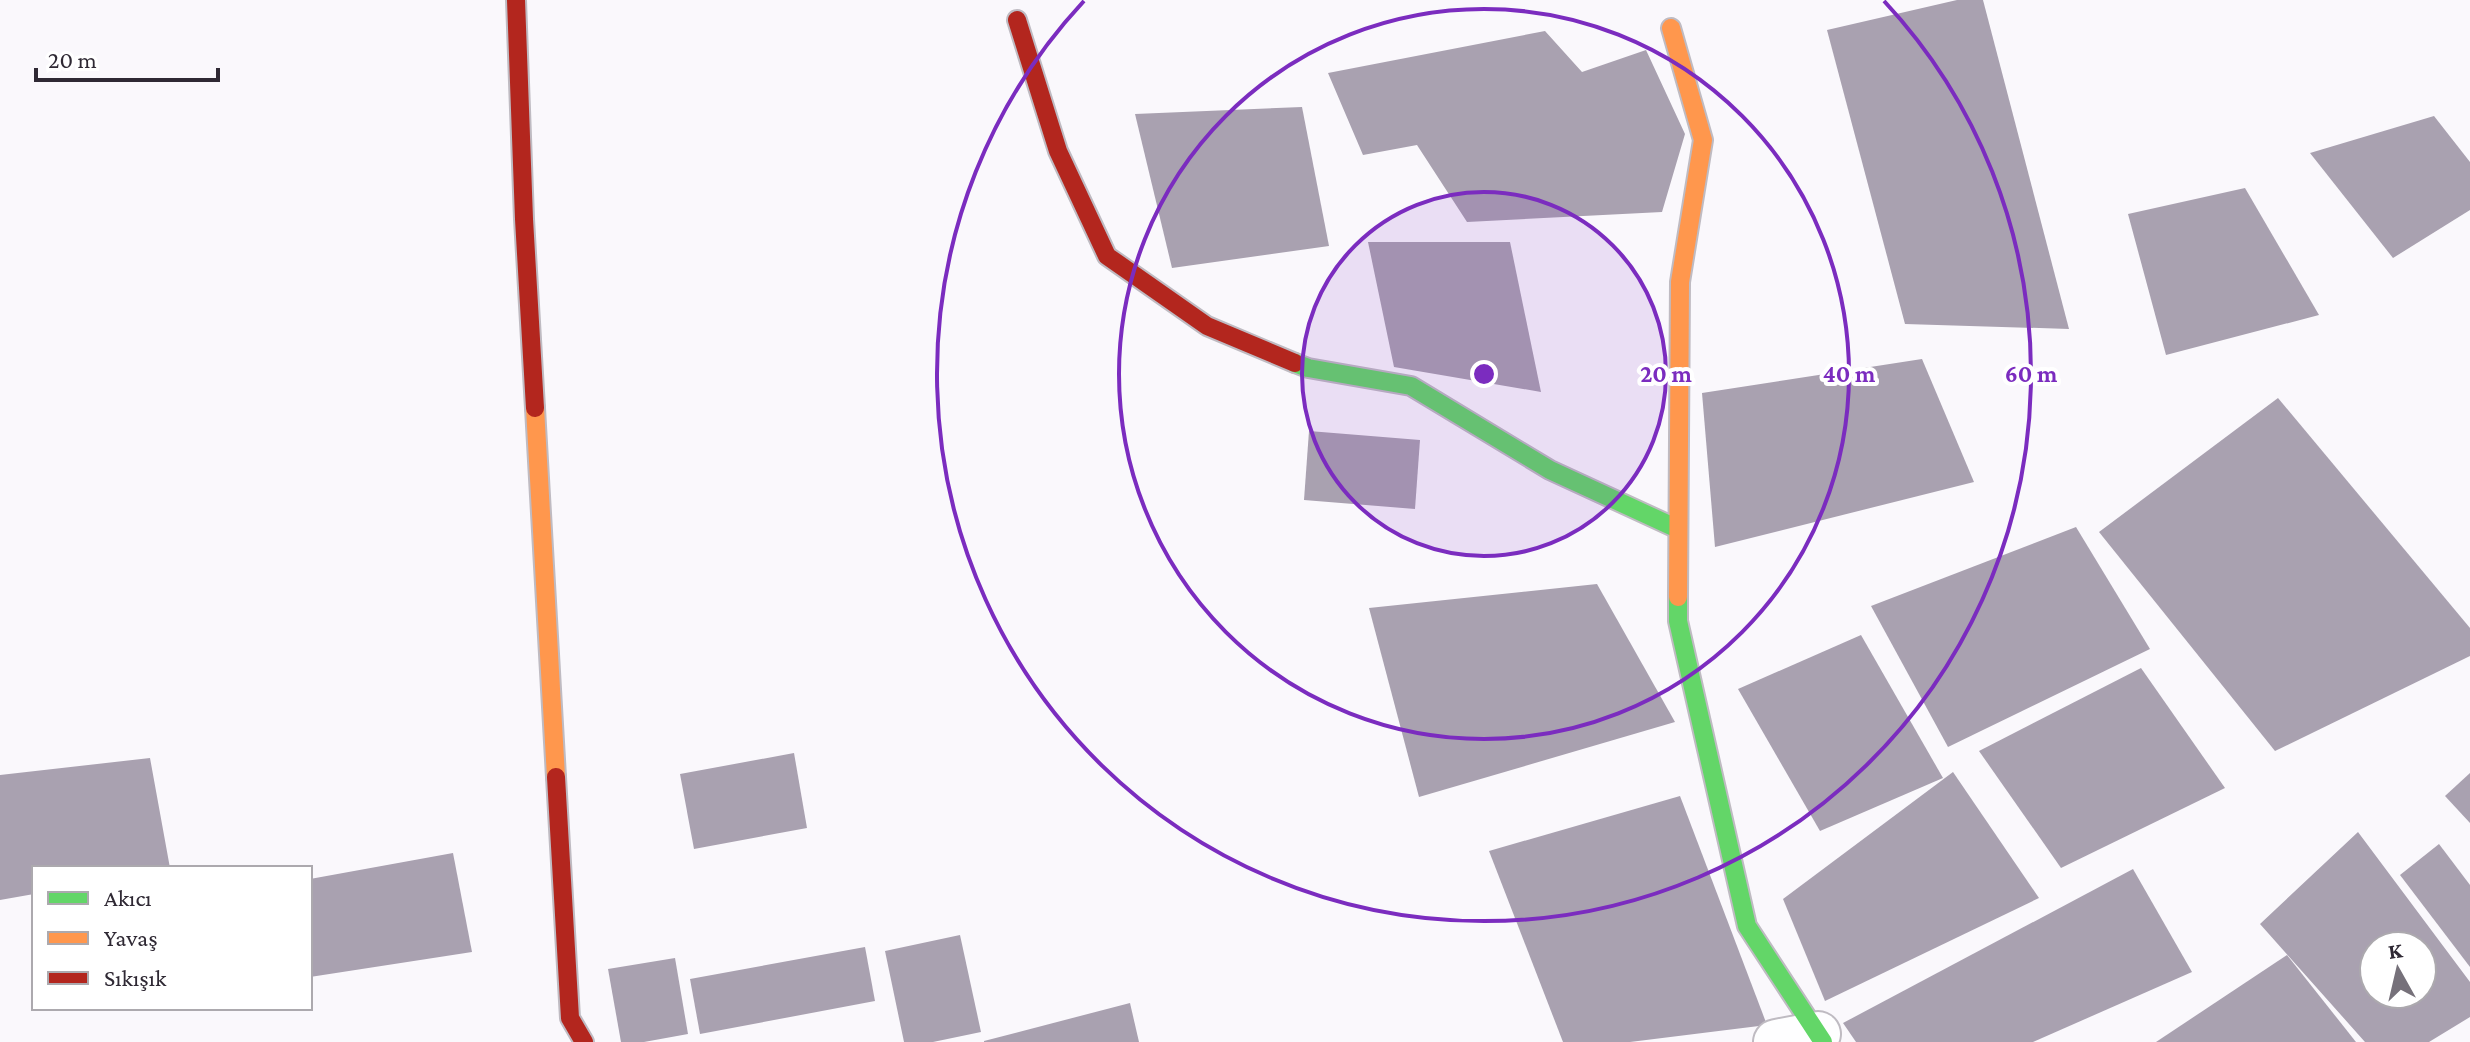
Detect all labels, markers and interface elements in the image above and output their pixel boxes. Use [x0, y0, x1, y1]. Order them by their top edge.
scale bar [36, 32, 218, 82]
text: 20 m [48, 46, 97, 73]
centre of rings [1470, 360, 1498, 388]
text: 20 m [1640, 360, 1693, 387]
text: 40 m [1823, 360, 1876, 387]
text: 60 m [2005, 360, 2058, 387]
legend [32, 866, 312, 1010]
text: Akıcı [104, 884, 152, 911]
text: Yavaş [104, 924, 158, 951]
north arrow [2358, 930, 2438, 1010]
text: K [2387, 937, 2405, 964]
text: Sıkışık [104, 964, 167, 991]

